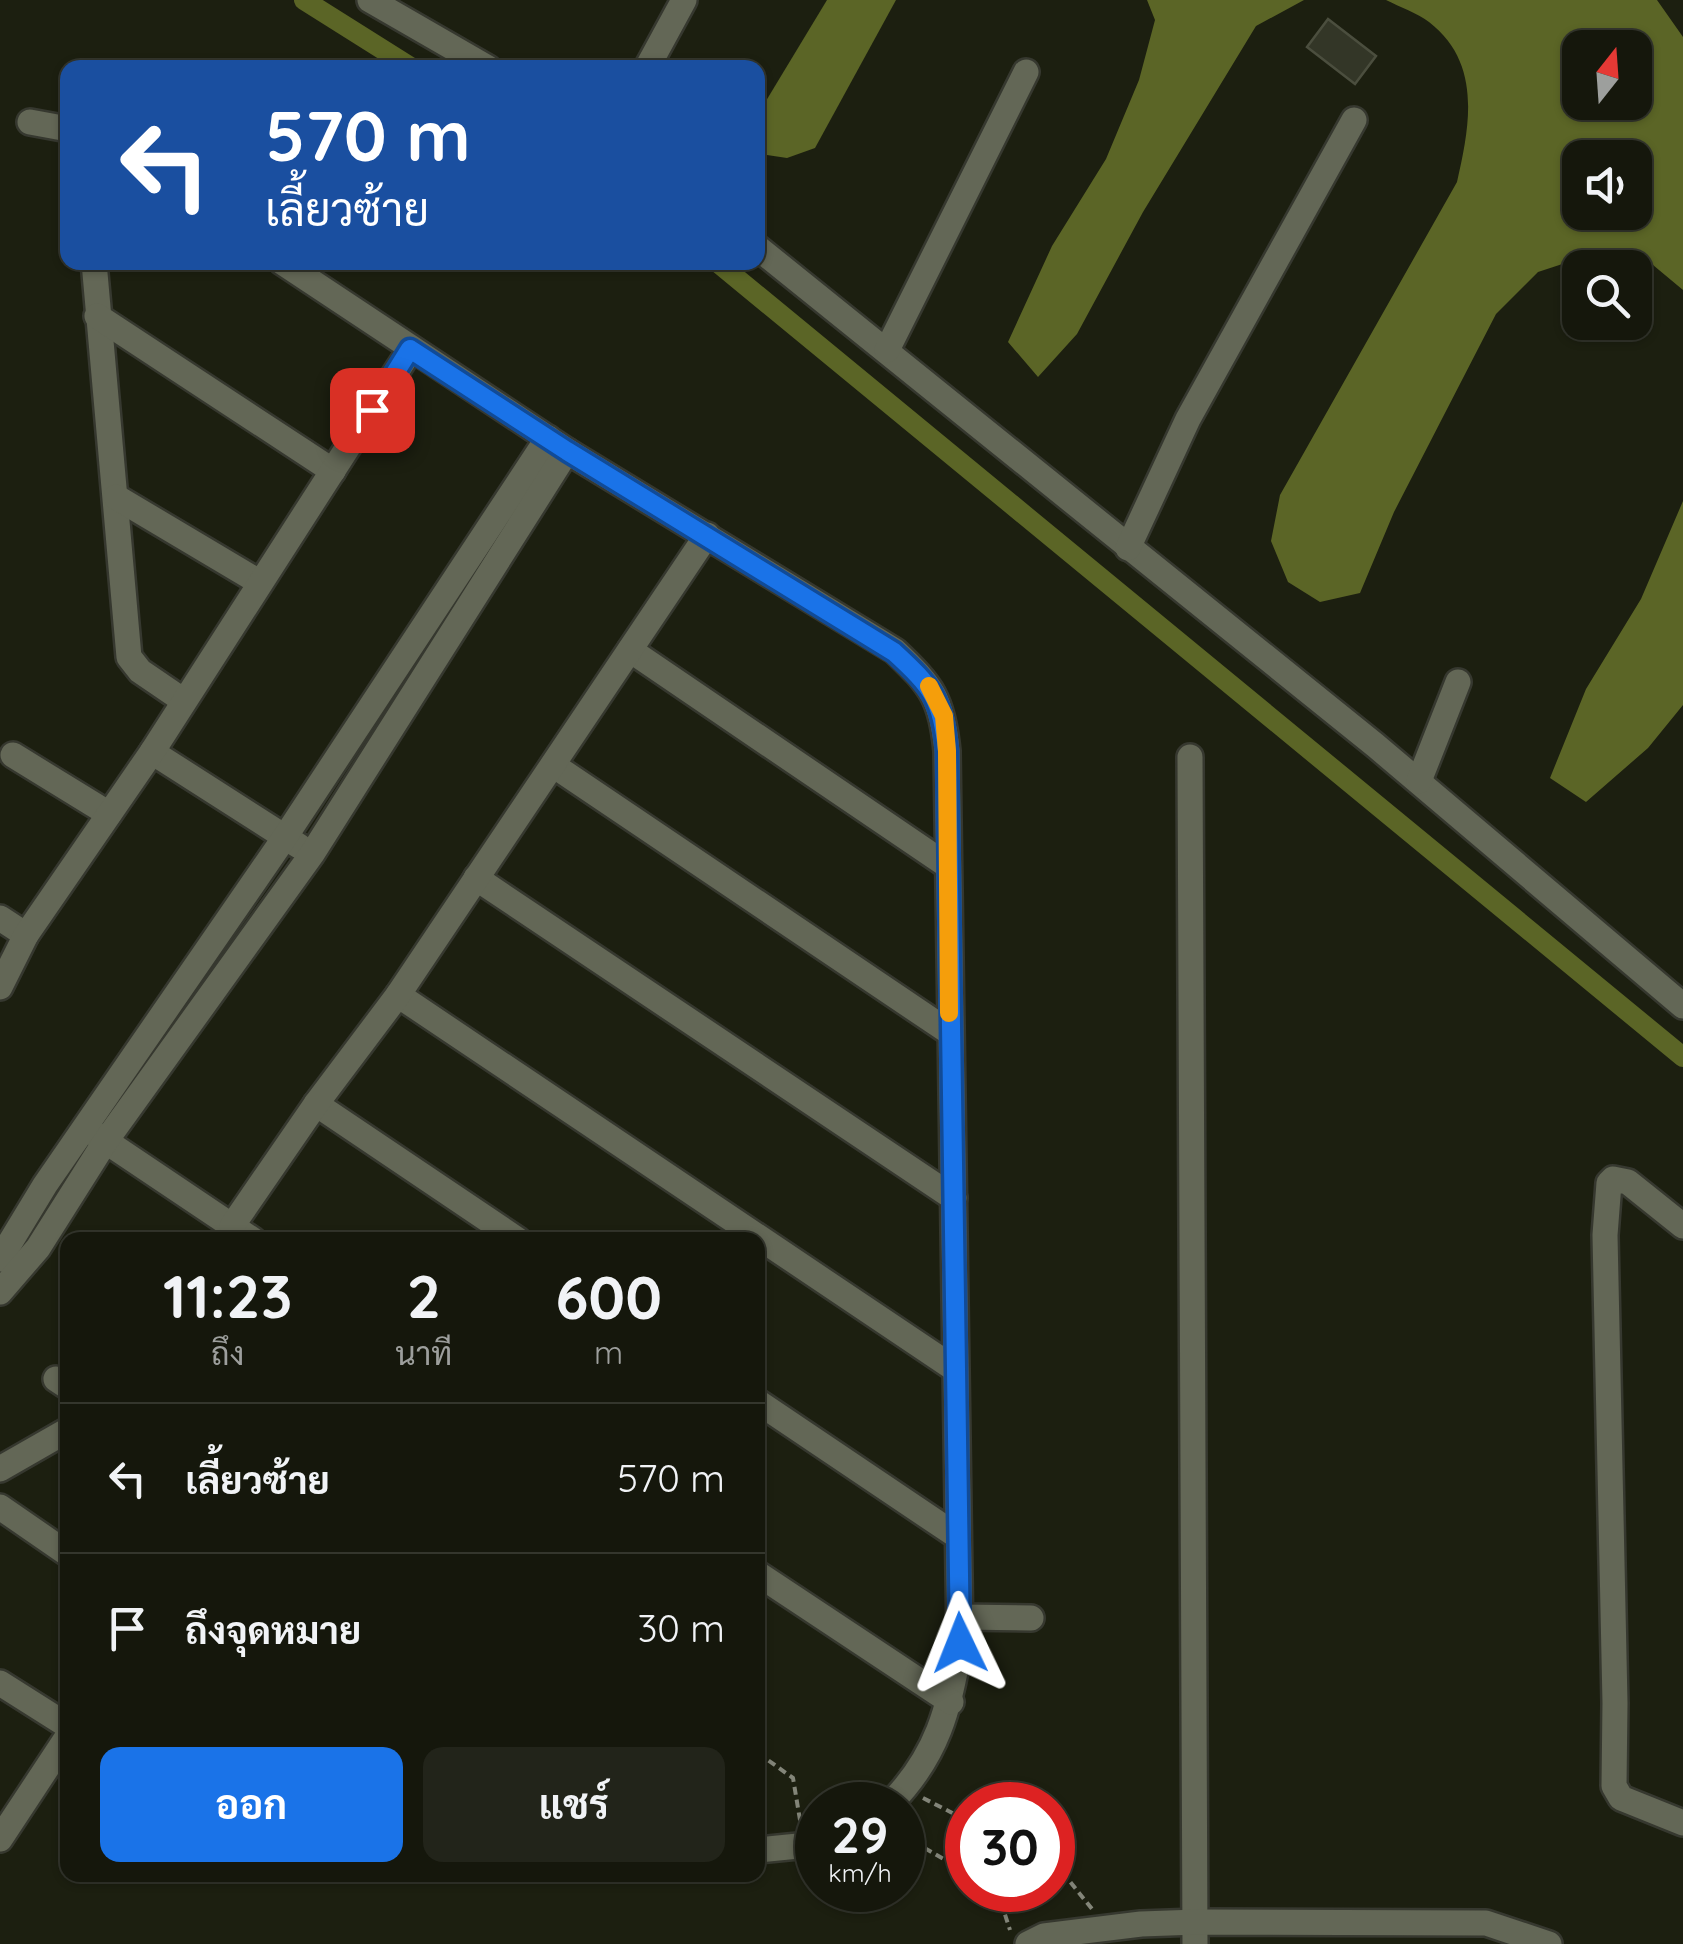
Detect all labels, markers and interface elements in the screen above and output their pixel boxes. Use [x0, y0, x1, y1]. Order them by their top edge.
north arrow [1562, 30, 1652, 120]
map controls [1562, 30, 1652, 340]
text: 570 m [265, 91, 471, 179]
icon: left [100, 100, 230, 230]
button: sound [1562, 140, 1652, 230]
text: เลี้ยวซ้าย [265, 181, 429, 237]
button: search [1562, 250, 1652, 340]
pin [330, 368, 415, 453]
icon: arrive [345, 383, 400, 438]
text: 11:23 [163, 1258, 292, 1333]
text: 2 [407, 1258, 441, 1333]
text: 600 [555, 1259, 662, 1334]
text: m [594, 1332, 623, 1372]
text: ถึง [211, 1333, 244, 1373]
text: นาที [395, 1333, 452, 1373]
icon: left [100, 1451, 155, 1506]
text: 570 m [617, 1454, 725, 1502]
text: เลี้ยวซ้าย [185, 1456, 330, 1504]
position arrow [908, 1591, 1012, 1695]
icon: arrive [100, 1601, 155, 1656]
text: 30 m [637, 1604, 725, 1652]
text: ถึงจุดหมาย [185, 1606, 361, 1654]
button: ออก [100, 1747, 403, 1862]
button: แชร์ [423, 1747, 725, 1862]
speed limit sign: 30 [945, 1782, 1075, 1912]
text: 29 [832, 1803, 888, 1866]
text: km/h [828, 1857, 892, 1888]

